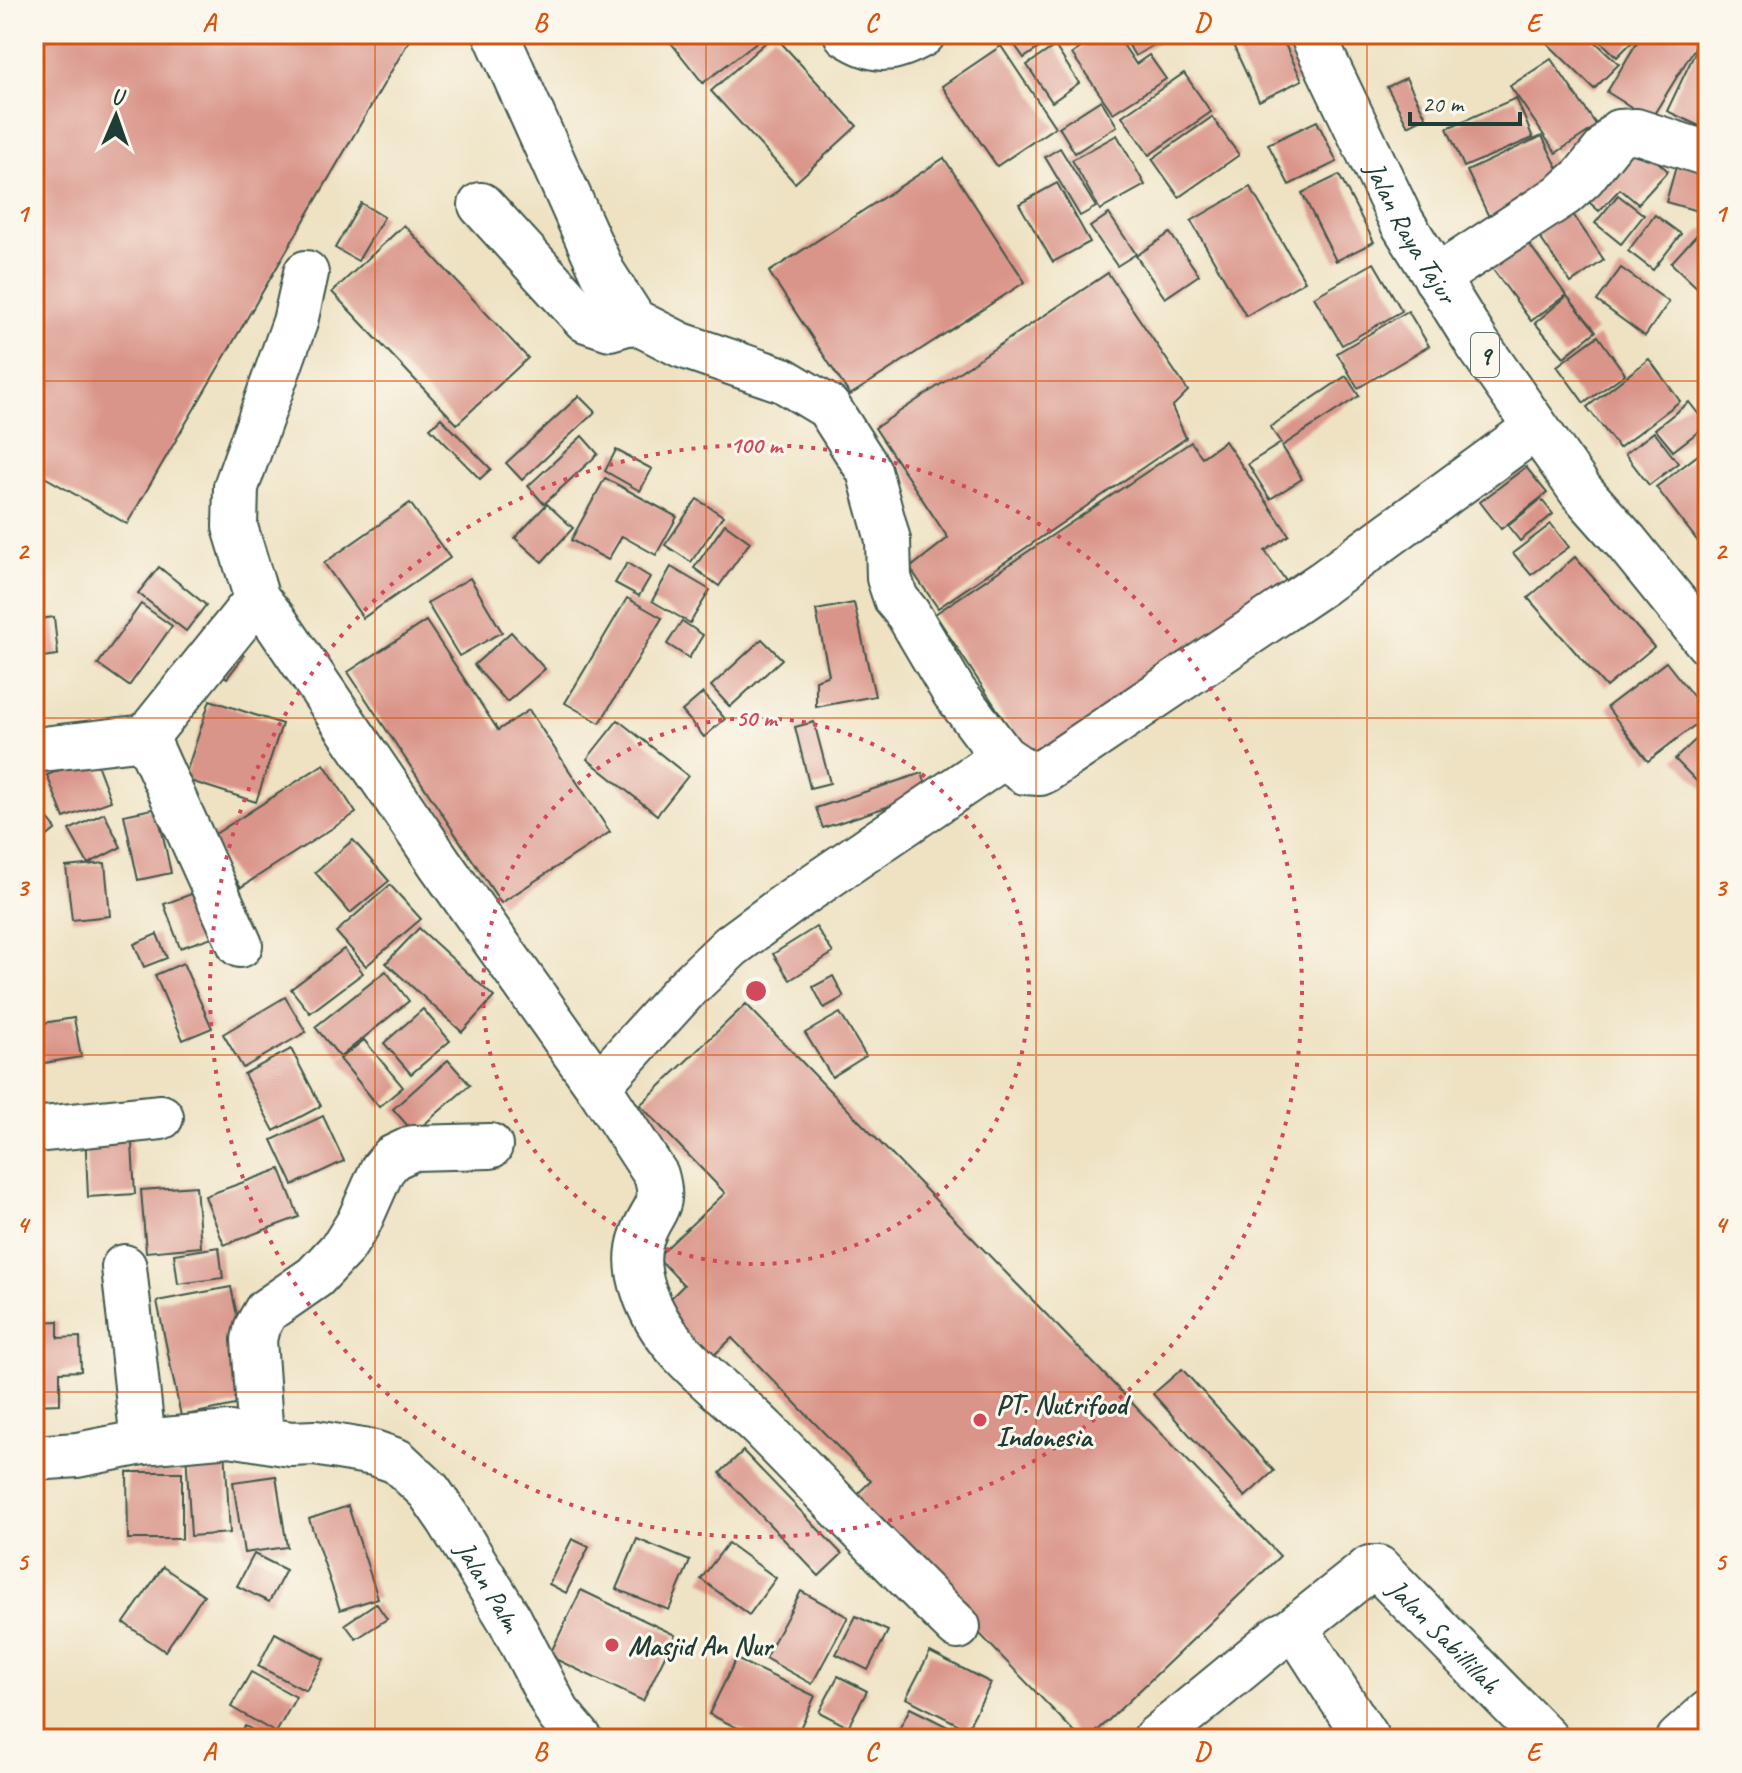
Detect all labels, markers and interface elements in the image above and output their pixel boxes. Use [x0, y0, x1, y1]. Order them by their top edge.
text: A [202, 6, 217, 39]
text: B [533, 6, 549, 39]
text: C [865, 6, 881, 39]
text: D [1194, 6, 1212, 39]
text: E [1526, 6, 1544, 39]
north arrow [76, 76, 156, 156]
scale bar [1410, 76, 1520, 126]
text: U [111, 83, 127, 111]
text: 20 m [1422, 89, 1465, 119]
street label: Jalan Raya Tajur [1357, 154, 1466, 312]
text: 1 [16, 197, 31, 230]
text: 1 [1714, 197, 1729, 230]
road number: 9 [1471, 333, 1499, 377]
text: 100 m [730, 430, 784, 460]
text: 2 [16, 534, 30, 567]
text: 2 [1714, 534, 1728, 567]
text: 50 m [736, 703, 779, 733]
text: 3 [16, 871, 30, 904]
text: 3 [1714, 871, 1728, 904]
centre of rings [742, 977, 770, 1005]
text: 4 [16, 1208, 31, 1241]
text: 4 [1714, 1208, 1729, 1241]
place label: PT. Nutrifood Indonesia [996, 1387, 1131, 1454]
marker: PT. Nutrifood Indonesia [971, 1411, 989, 1429]
street label: Jalan Palm [447, 1533, 531, 1639]
text: 5 [16, 1545, 30, 1578]
text: 5 [1714, 1545, 1728, 1578]
street label: Jalan Sabillillah [1379, 1570, 1509, 1702]
place label: Masjid An Nur [628, 1628, 775, 1663]
marker: Masjid An Nur [603, 1636, 621, 1654]
text: A [202, 1735, 217, 1768]
text: B [533, 1735, 549, 1768]
text: C [865, 1735, 881, 1768]
text: D [1194, 1735, 1212, 1768]
text: E [1526, 1735, 1544, 1768]

